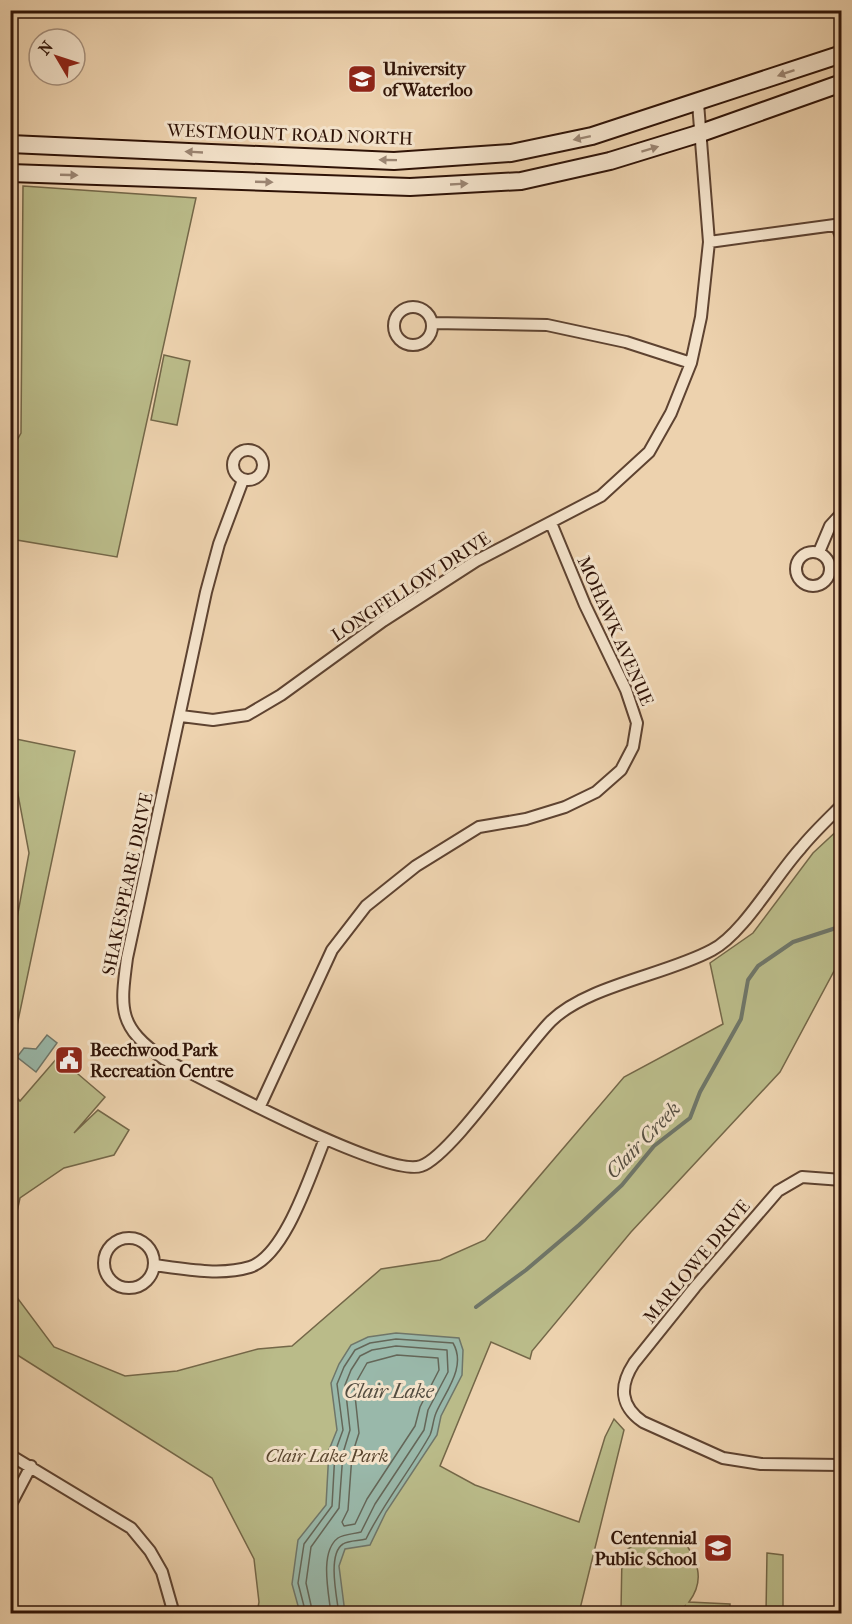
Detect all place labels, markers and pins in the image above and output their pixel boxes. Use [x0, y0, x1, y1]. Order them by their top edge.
place label: University of Waterloo [382, 59, 473, 101]
school or university icon: University of Waterloo [346, 63, 378, 95]
place label: Beechwood Park Recreation Centre [90, 1040, 234, 1082]
public building icon: Beechwood Park Recreation Centre [53, 1044, 85, 1076]
place label: Centennial Public School [595, 1528, 698, 1570]
school or university icon: Centennial Public School [702, 1532, 734, 1564]

